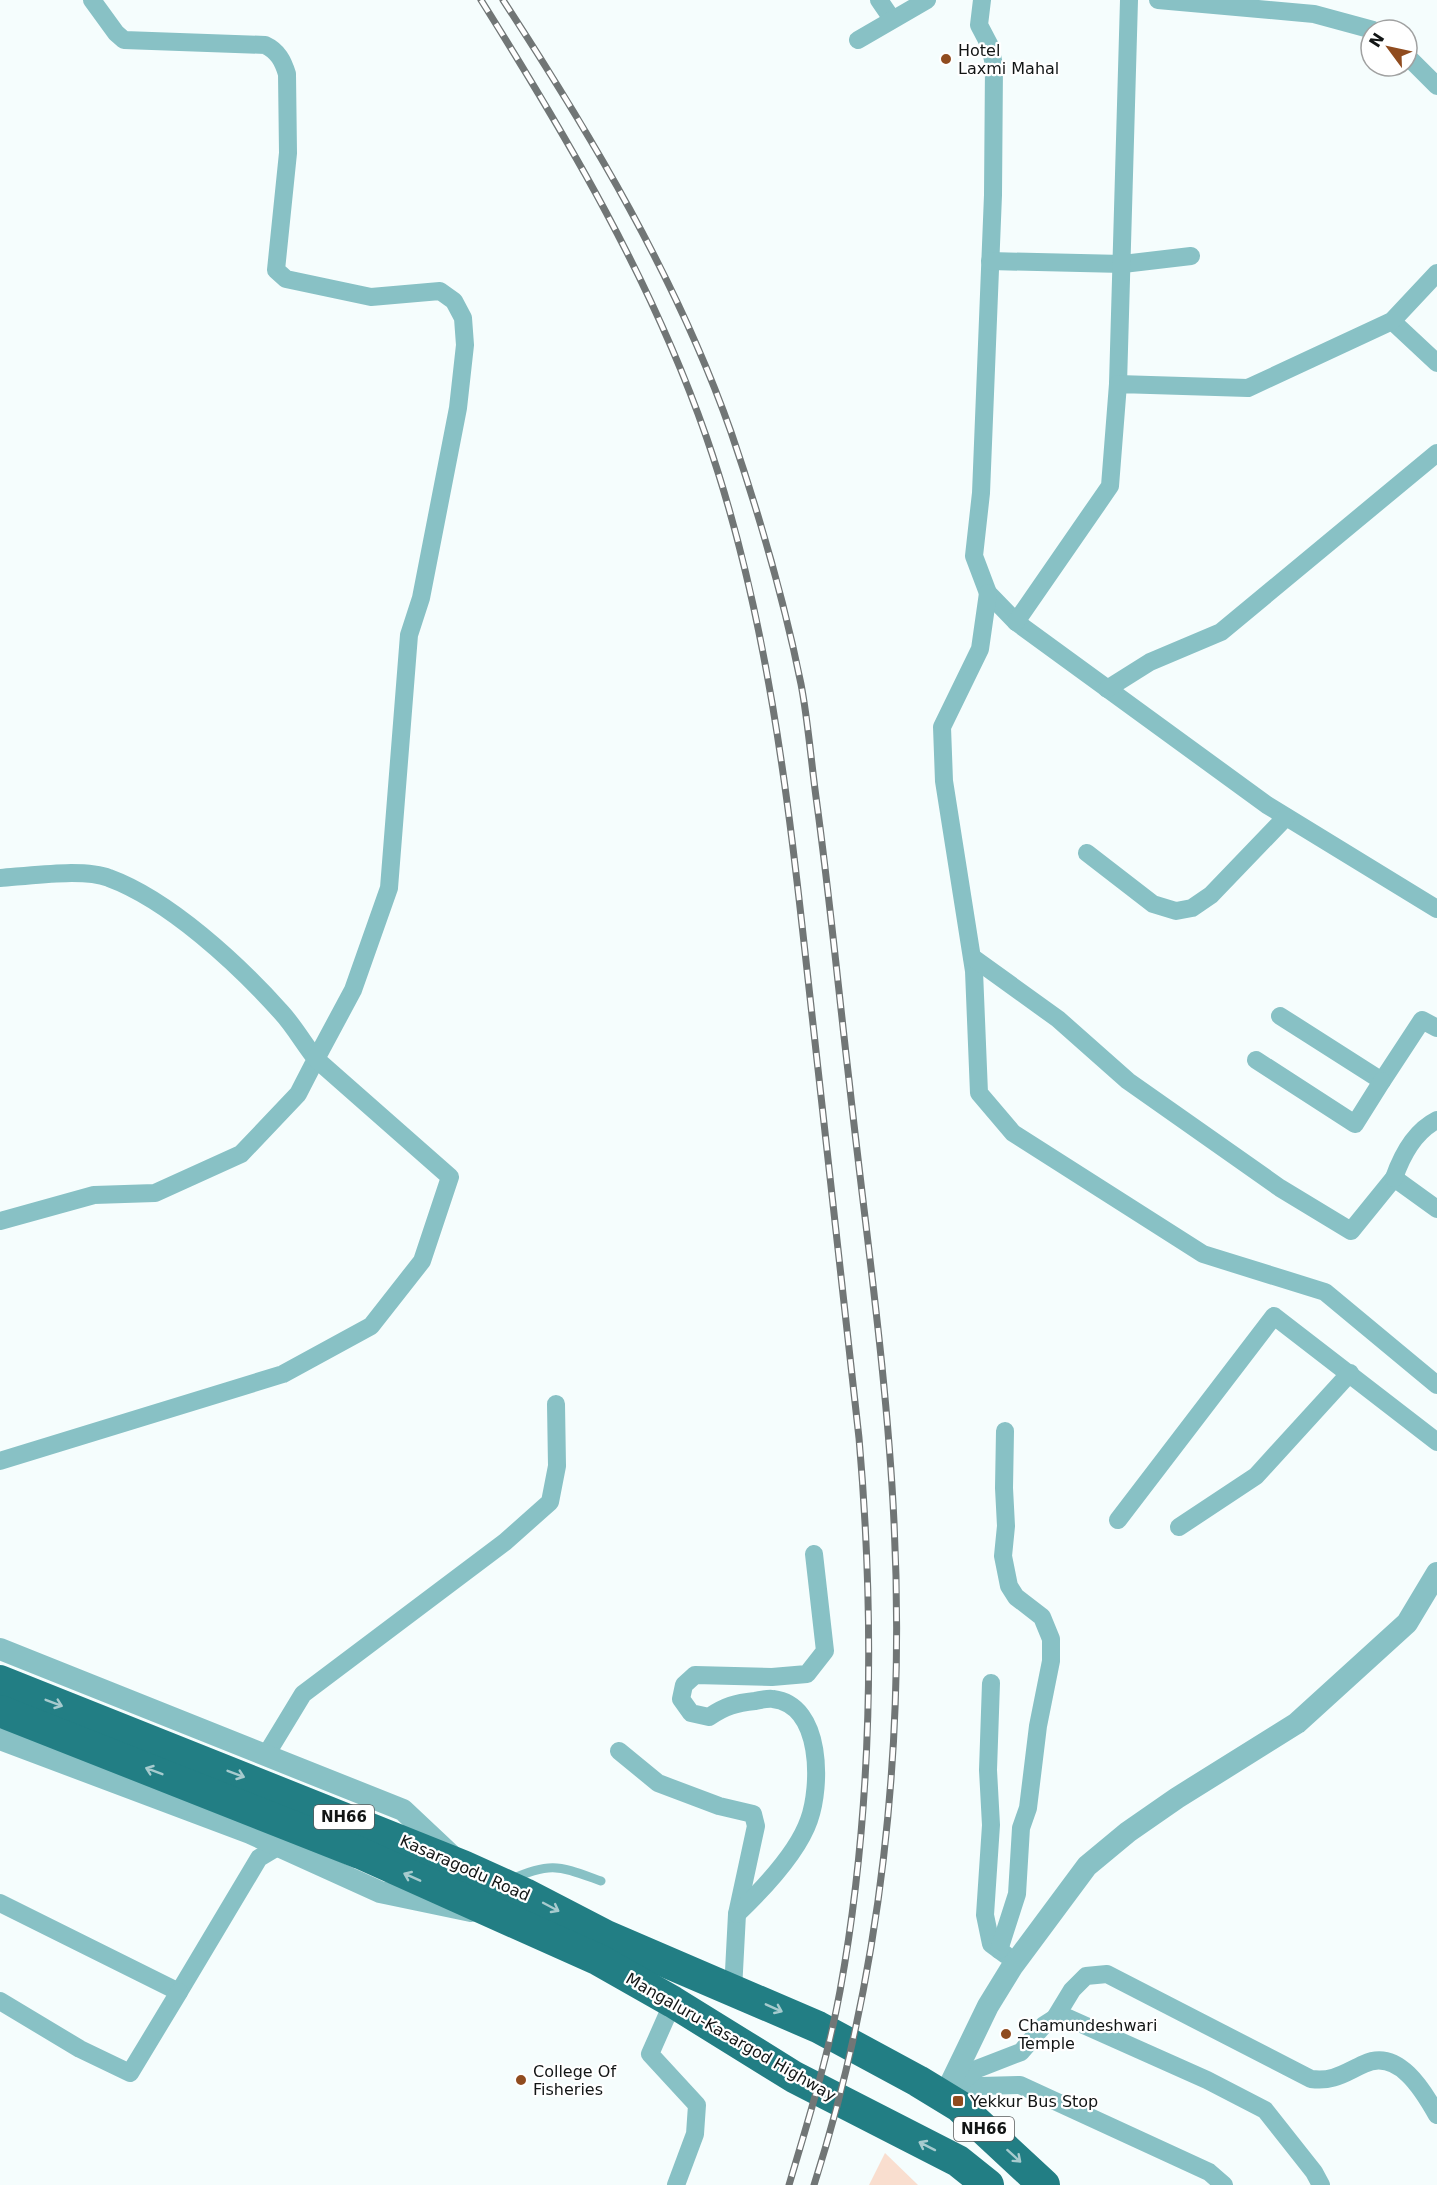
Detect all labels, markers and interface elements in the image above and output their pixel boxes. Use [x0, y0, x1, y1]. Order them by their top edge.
north arrow [1359, 18, 1419, 78]
text: N [1365, 29, 1388, 51]
place label: Hotel Laxmi Mahal [958, 41, 1059, 78]
marker: Hotel Laxmi Mahal [939, 52, 953, 66]
one-way arrow [45, 1698, 63, 1709]
one-way arrow [145, 1765, 163, 1776]
one-way arrow [226, 1769, 245, 1780]
road number: NH66 [314, 1805, 374, 1829]
street label: Kasaragodu Road [397, 1831, 533, 1905]
one-way arrow [403, 1870, 421, 1882]
one-way arrow [542, 1901, 559, 1913]
street label: Mangaluru-Kasargod Highway [623, 1969, 839, 2105]
one-way arrow [765, 2002, 783, 2014]
place label: Chamundeshwari Temple [1017, 2016, 1157, 2053]
marker: Chamundeshwari Temple [999, 2027, 1013, 2041]
place label: College Of Fisheries [533, 2062, 616, 2099]
marker: College Of Fisheries [514, 2073, 528, 2087]
place label: Yekkur Bus Stop [969, 2092, 1098, 2111]
marker: Yekkur Bus Stop [951, 2094, 965, 2108]
road number: NH66 [954, 2117, 1014, 2141]
one-way arrow [918, 2139, 936, 2151]
one-way arrow [1006, 2149, 1021, 2163]

